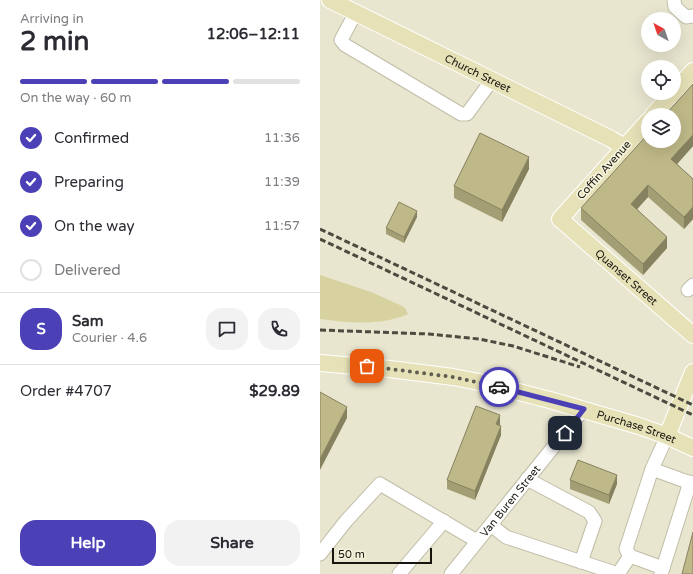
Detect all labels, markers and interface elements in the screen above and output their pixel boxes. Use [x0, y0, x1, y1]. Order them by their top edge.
text: Arriving in [20, 11, 84, 27]
north arrow [641, 12, 681, 52]
map controls [641, 12, 681, 148]
text: 12:06–12:11 [207, 25, 300, 43]
text: 2 min [20, 26, 89, 57]
street label: Church Street [443, 51, 513, 95]
button: locate [641, 60, 681, 100]
text: On the way · 60 m [20, 90, 132, 106]
button: layers [641, 108, 681, 148]
icon: check [20, 127, 42, 149]
text: Confirmed [54, 129, 129, 147]
text: 11:36 [264, 130, 300, 146]
street label: Coffin Avenue [574, 138, 634, 202]
icon: check [20, 171, 42, 193]
text: Preparing [54, 173, 124, 191]
text: 11:39 [264, 174, 300, 190]
icon: check [20, 215, 42, 237]
text: On the way [54, 217, 134, 235]
text: 11:57 [264, 218, 300, 234]
street label: Quanset Street [593, 246, 660, 308]
text: Delivered [54, 261, 121, 279]
button: chat [206, 308, 248, 350]
button: phone [258, 308, 300, 350]
text: Sam [72, 312, 103, 330]
text: S [36, 320, 46, 338]
text: Courier · 4.6 [72, 330, 147, 346]
pin [350, 349, 384, 383]
icon: bag [356, 355, 378, 377]
courier [479, 367, 519, 407]
icon: car [488, 376, 510, 398]
text: Order #4707 [20, 382, 112, 400]
text: $29.89 [249, 382, 300, 400]
street label: Purchase Street [595, 408, 678, 446]
pin [548, 416, 582, 450]
icon: home [554, 422, 576, 444]
street label: Van Buren Street [477, 462, 543, 539]
button: Help [20, 520, 156, 566]
button: Share [164, 520, 300, 566]
scale bar [332, 546, 432, 565]
text: 50 m [338, 548, 365, 561]

